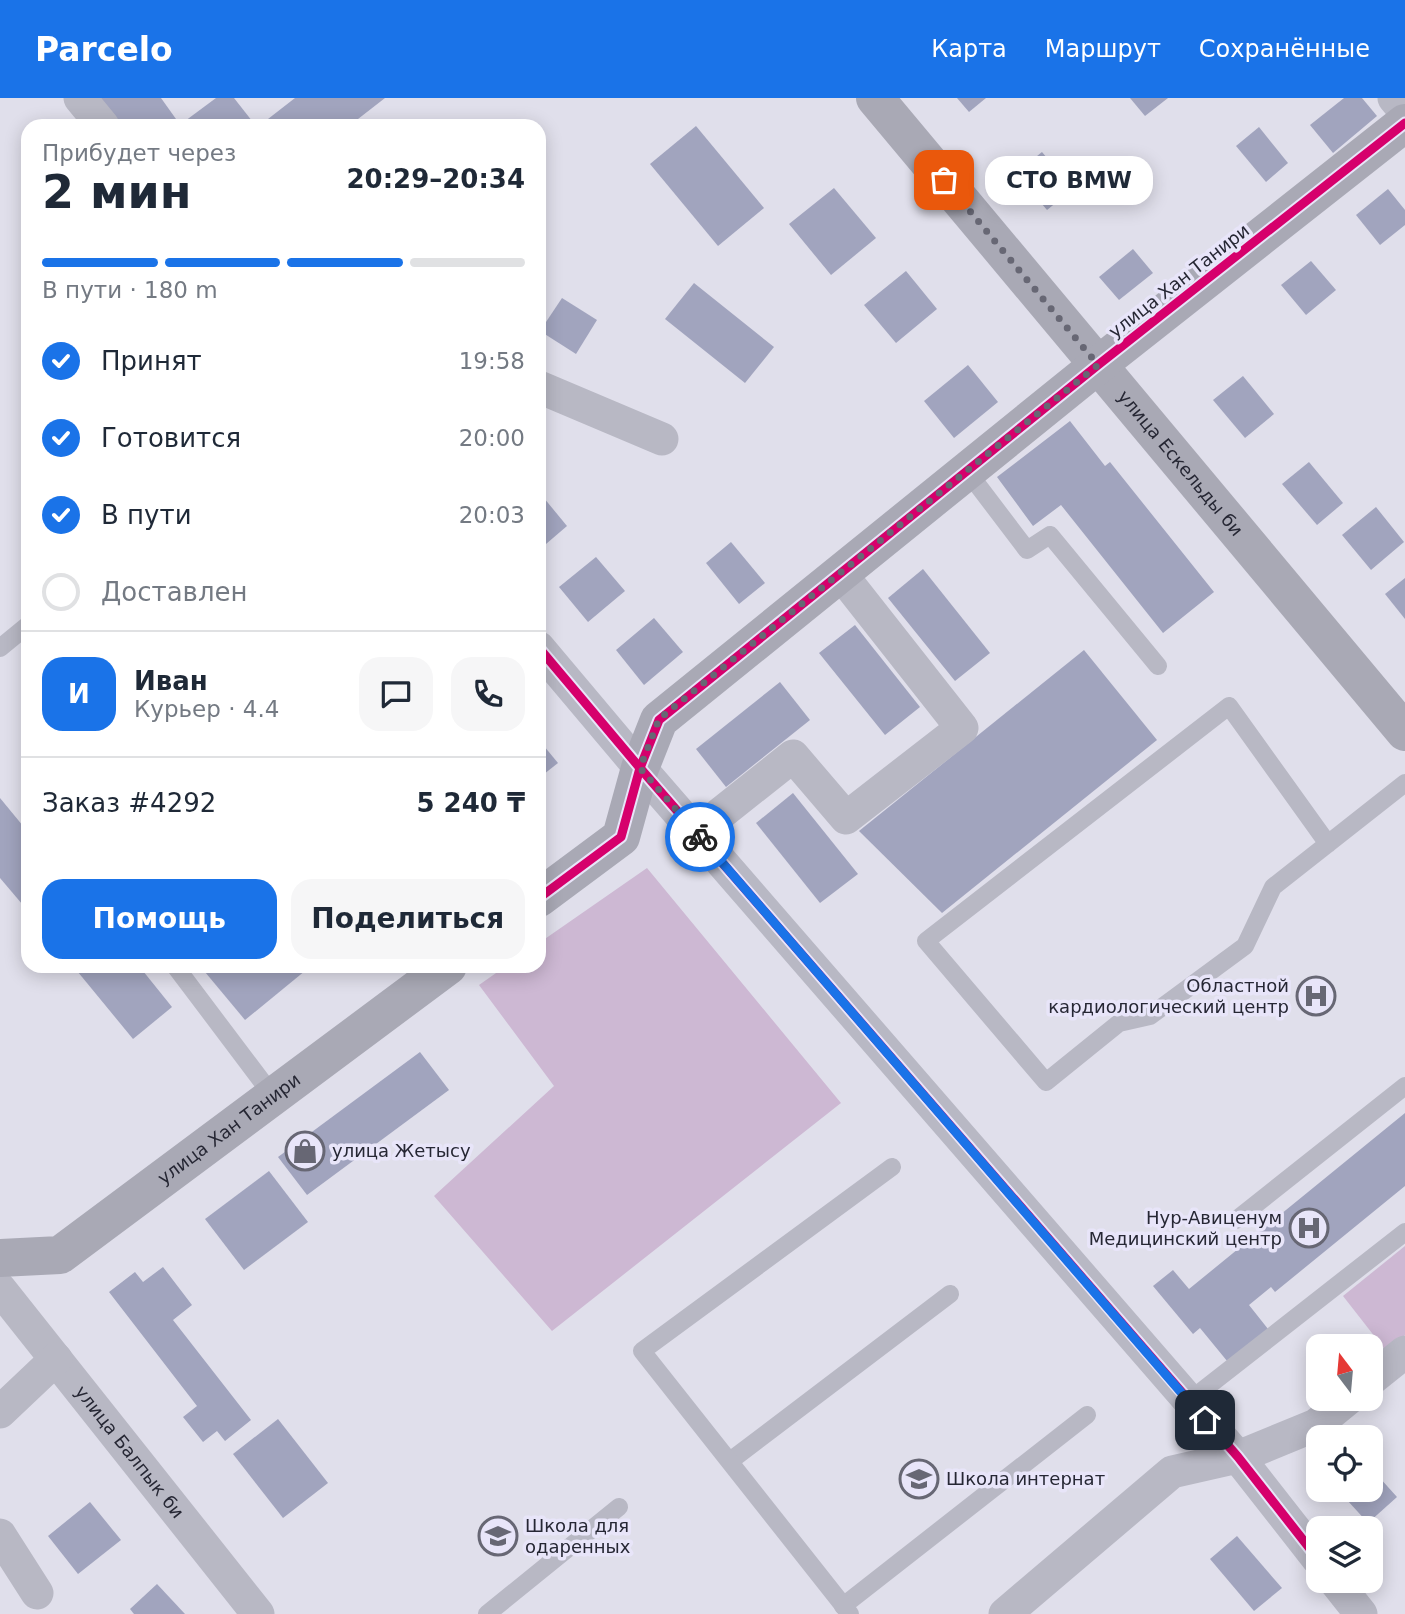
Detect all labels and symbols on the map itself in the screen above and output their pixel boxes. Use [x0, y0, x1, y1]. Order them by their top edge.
pin [914, 150, 974, 210]
callout: СТО BMW [986, 155, 1154, 204]
street label: улица Хан Танири [1104, 219, 1253, 342]
street label: улица Ескельды би [1114, 386, 1248, 540]
courier [665, 802, 735, 872]
place label: Областной кардиологический центр [1048, 975, 1289, 1017]
hospital icon: Областной кардиологический центр [1295, 975, 1337, 1017]
street label: улица Хан Танири [153, 1069, 304, 1189]
shop icon: улица Жетысу [284, 1130, 326, 1172]
place label: улица Жетысу [332, 1140, 471, 1161]
place label: Нур-Авиценум Медицинский центр [1089, 1207, 1282, 1249]
hospital icon: Нур-Авиценум Медицинский центр [1288, 1207, 1330, 1249]
north arrow [1306, 1334, 1382, 1410]
street label: улица Балпык би [71, 1381, 189, 1522]
pin [1175, 1390, 1235, 1450]
school or university icon: Школа интернат [898, 1458, 940, 1500]
place label: Школа интернат [946, 1468, 1105, 1489]
school or university icon: Школа для одаренных [477, 1515, 519, 1557]
place label: Школа для одаренных [525, 1515, 631, 1557]

